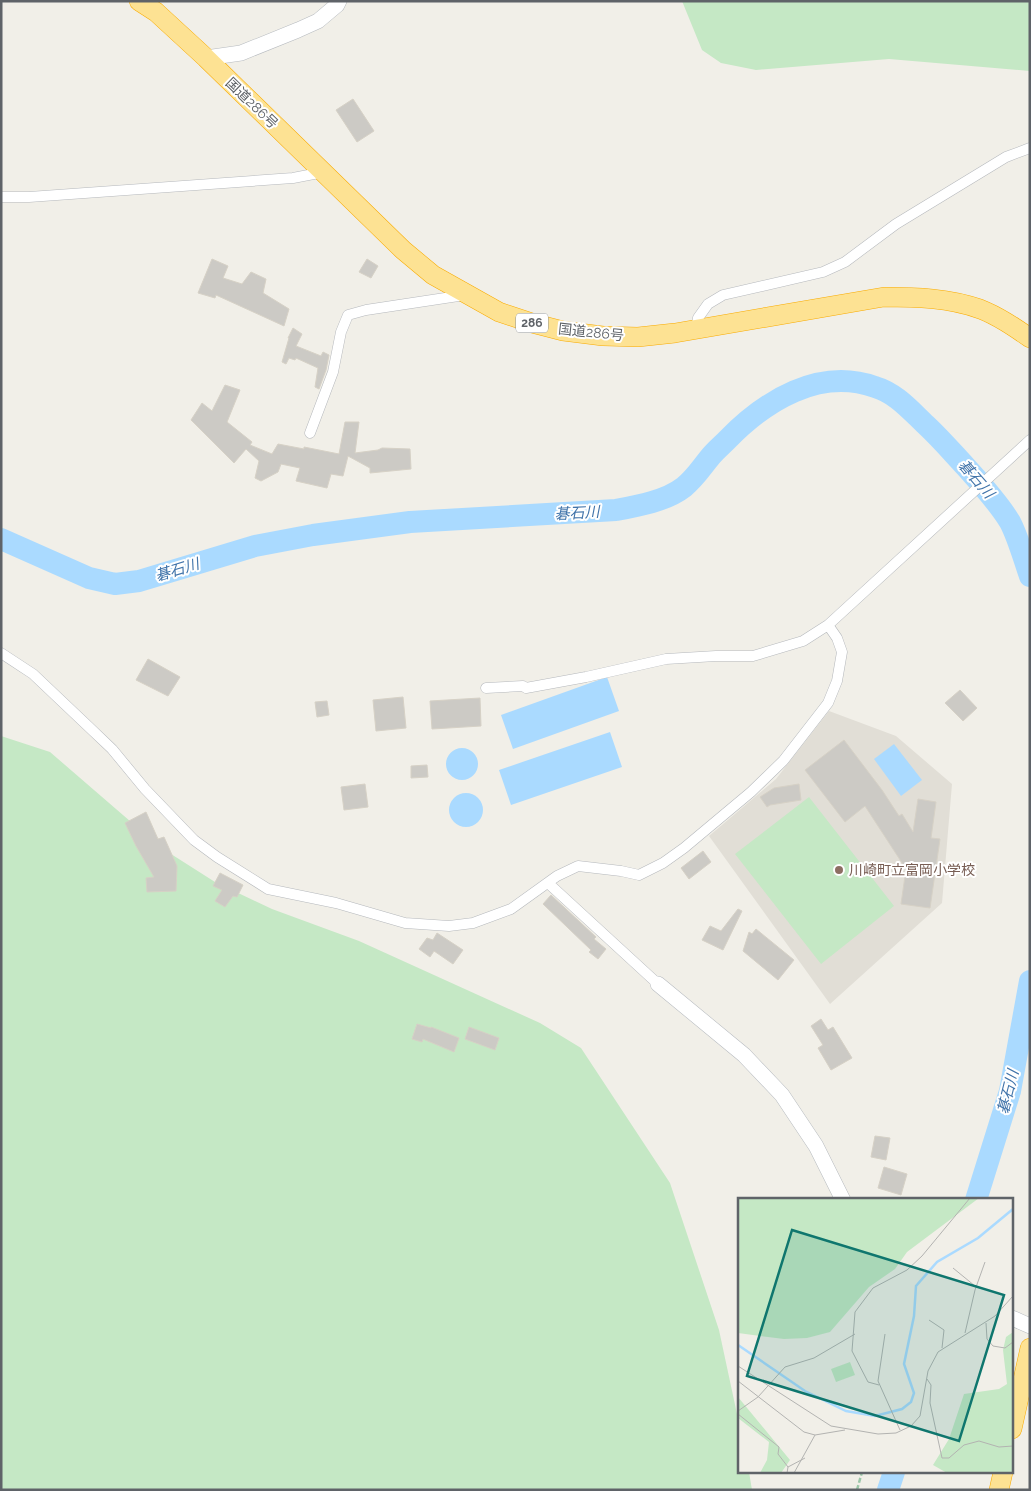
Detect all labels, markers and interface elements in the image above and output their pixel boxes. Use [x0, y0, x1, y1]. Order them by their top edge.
street label: 国道286号 [223, 74, 281, 132]
road number: 286 [516, 314, 548, 332]
street label: 国道286号 [557, 321, 625, 343]
water label: 碁石川 [954, 456, 999, 503]
water label: 碁石川 [554, 503, 602, 523]
water label: 碁石川 [153, 554, 203, 585]
place label: 川崎町立富岡小学校 [849, 862, 975, 878]
marker: 川崎町立富岡小学校 [833, 864, 845, 876]
water label: 碁石川 [994, 1066, 1023, 1116]
inset map [738, 1198, 1014, 1474]

